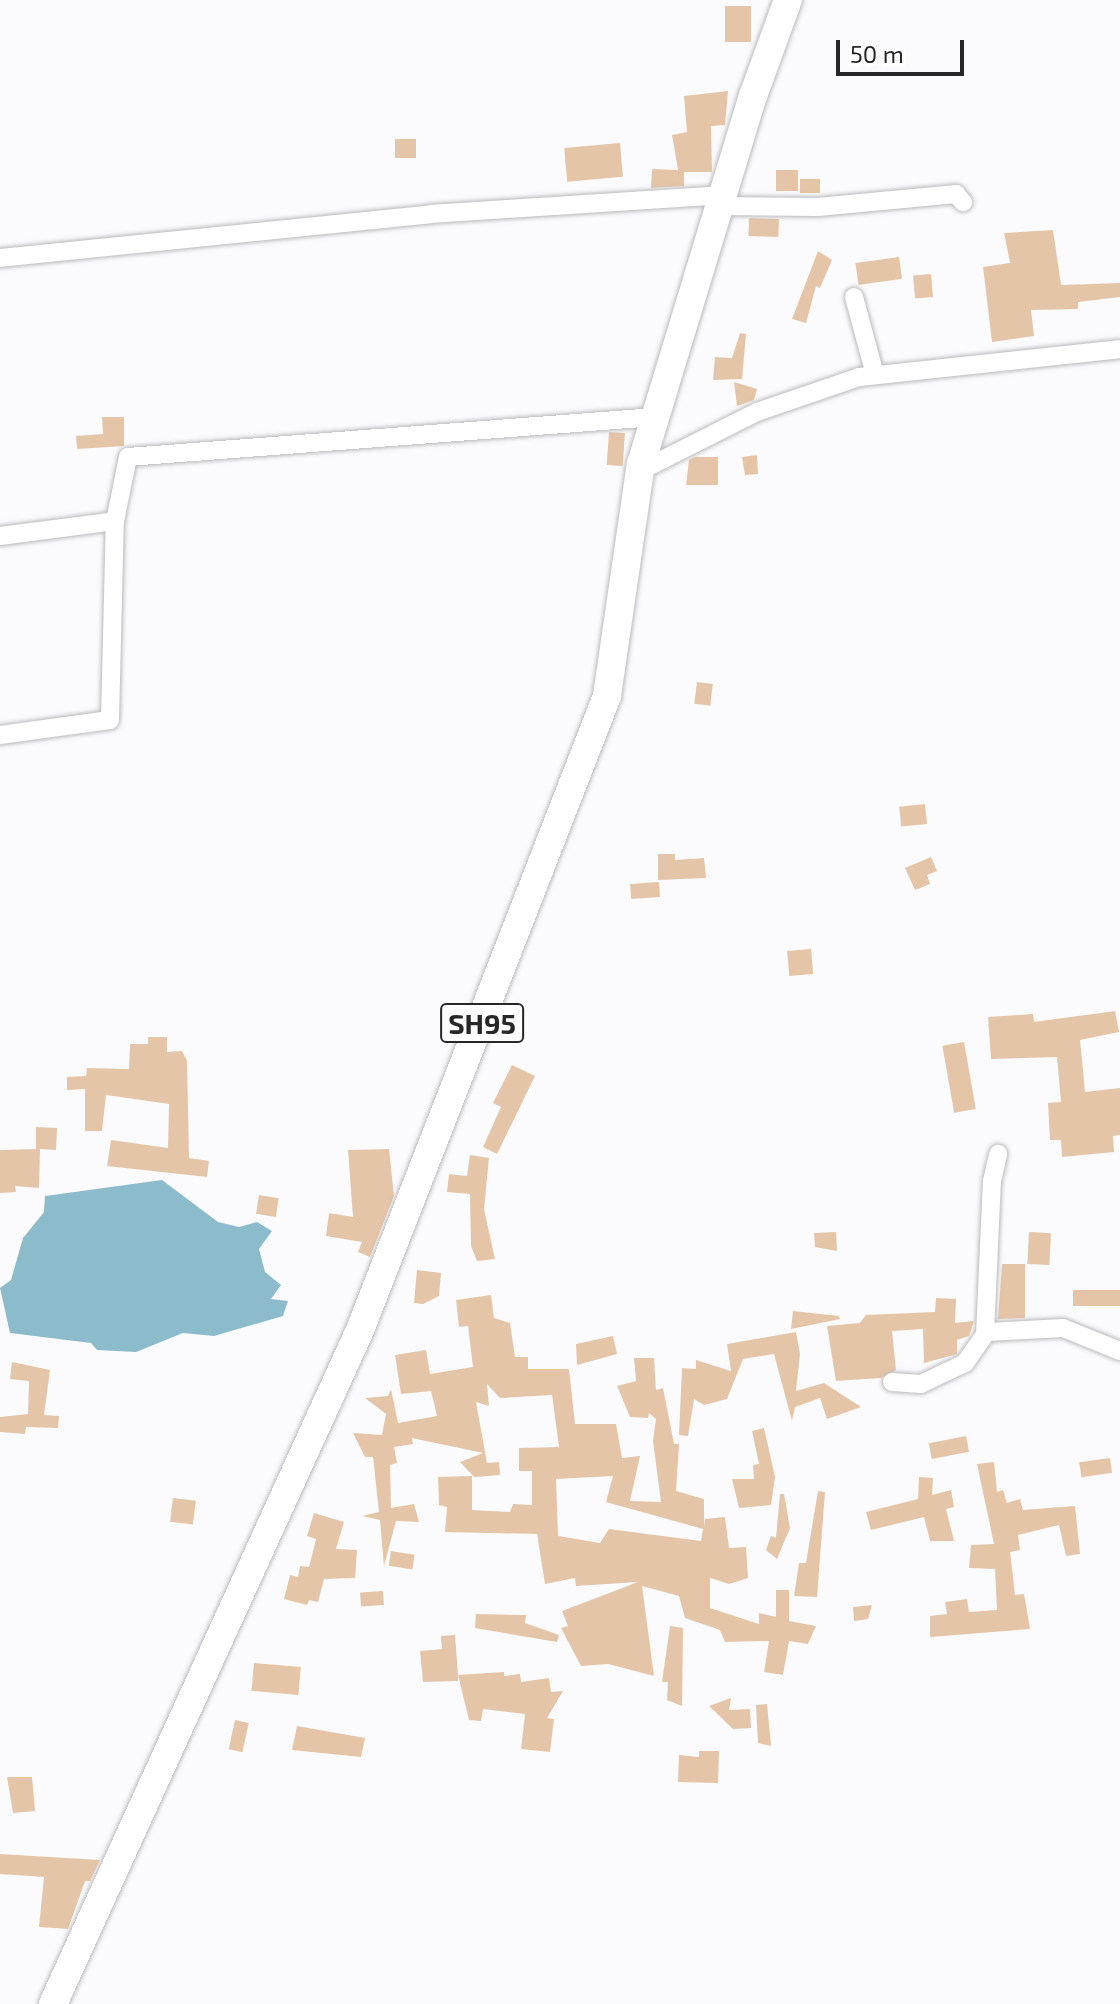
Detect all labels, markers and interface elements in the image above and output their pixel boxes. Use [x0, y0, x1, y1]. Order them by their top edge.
scale bar [840, 24, 968, 74]
text: 50 m [850, 39, 904, 68]
road number: SH95 [440, 999, 524, 1047]

